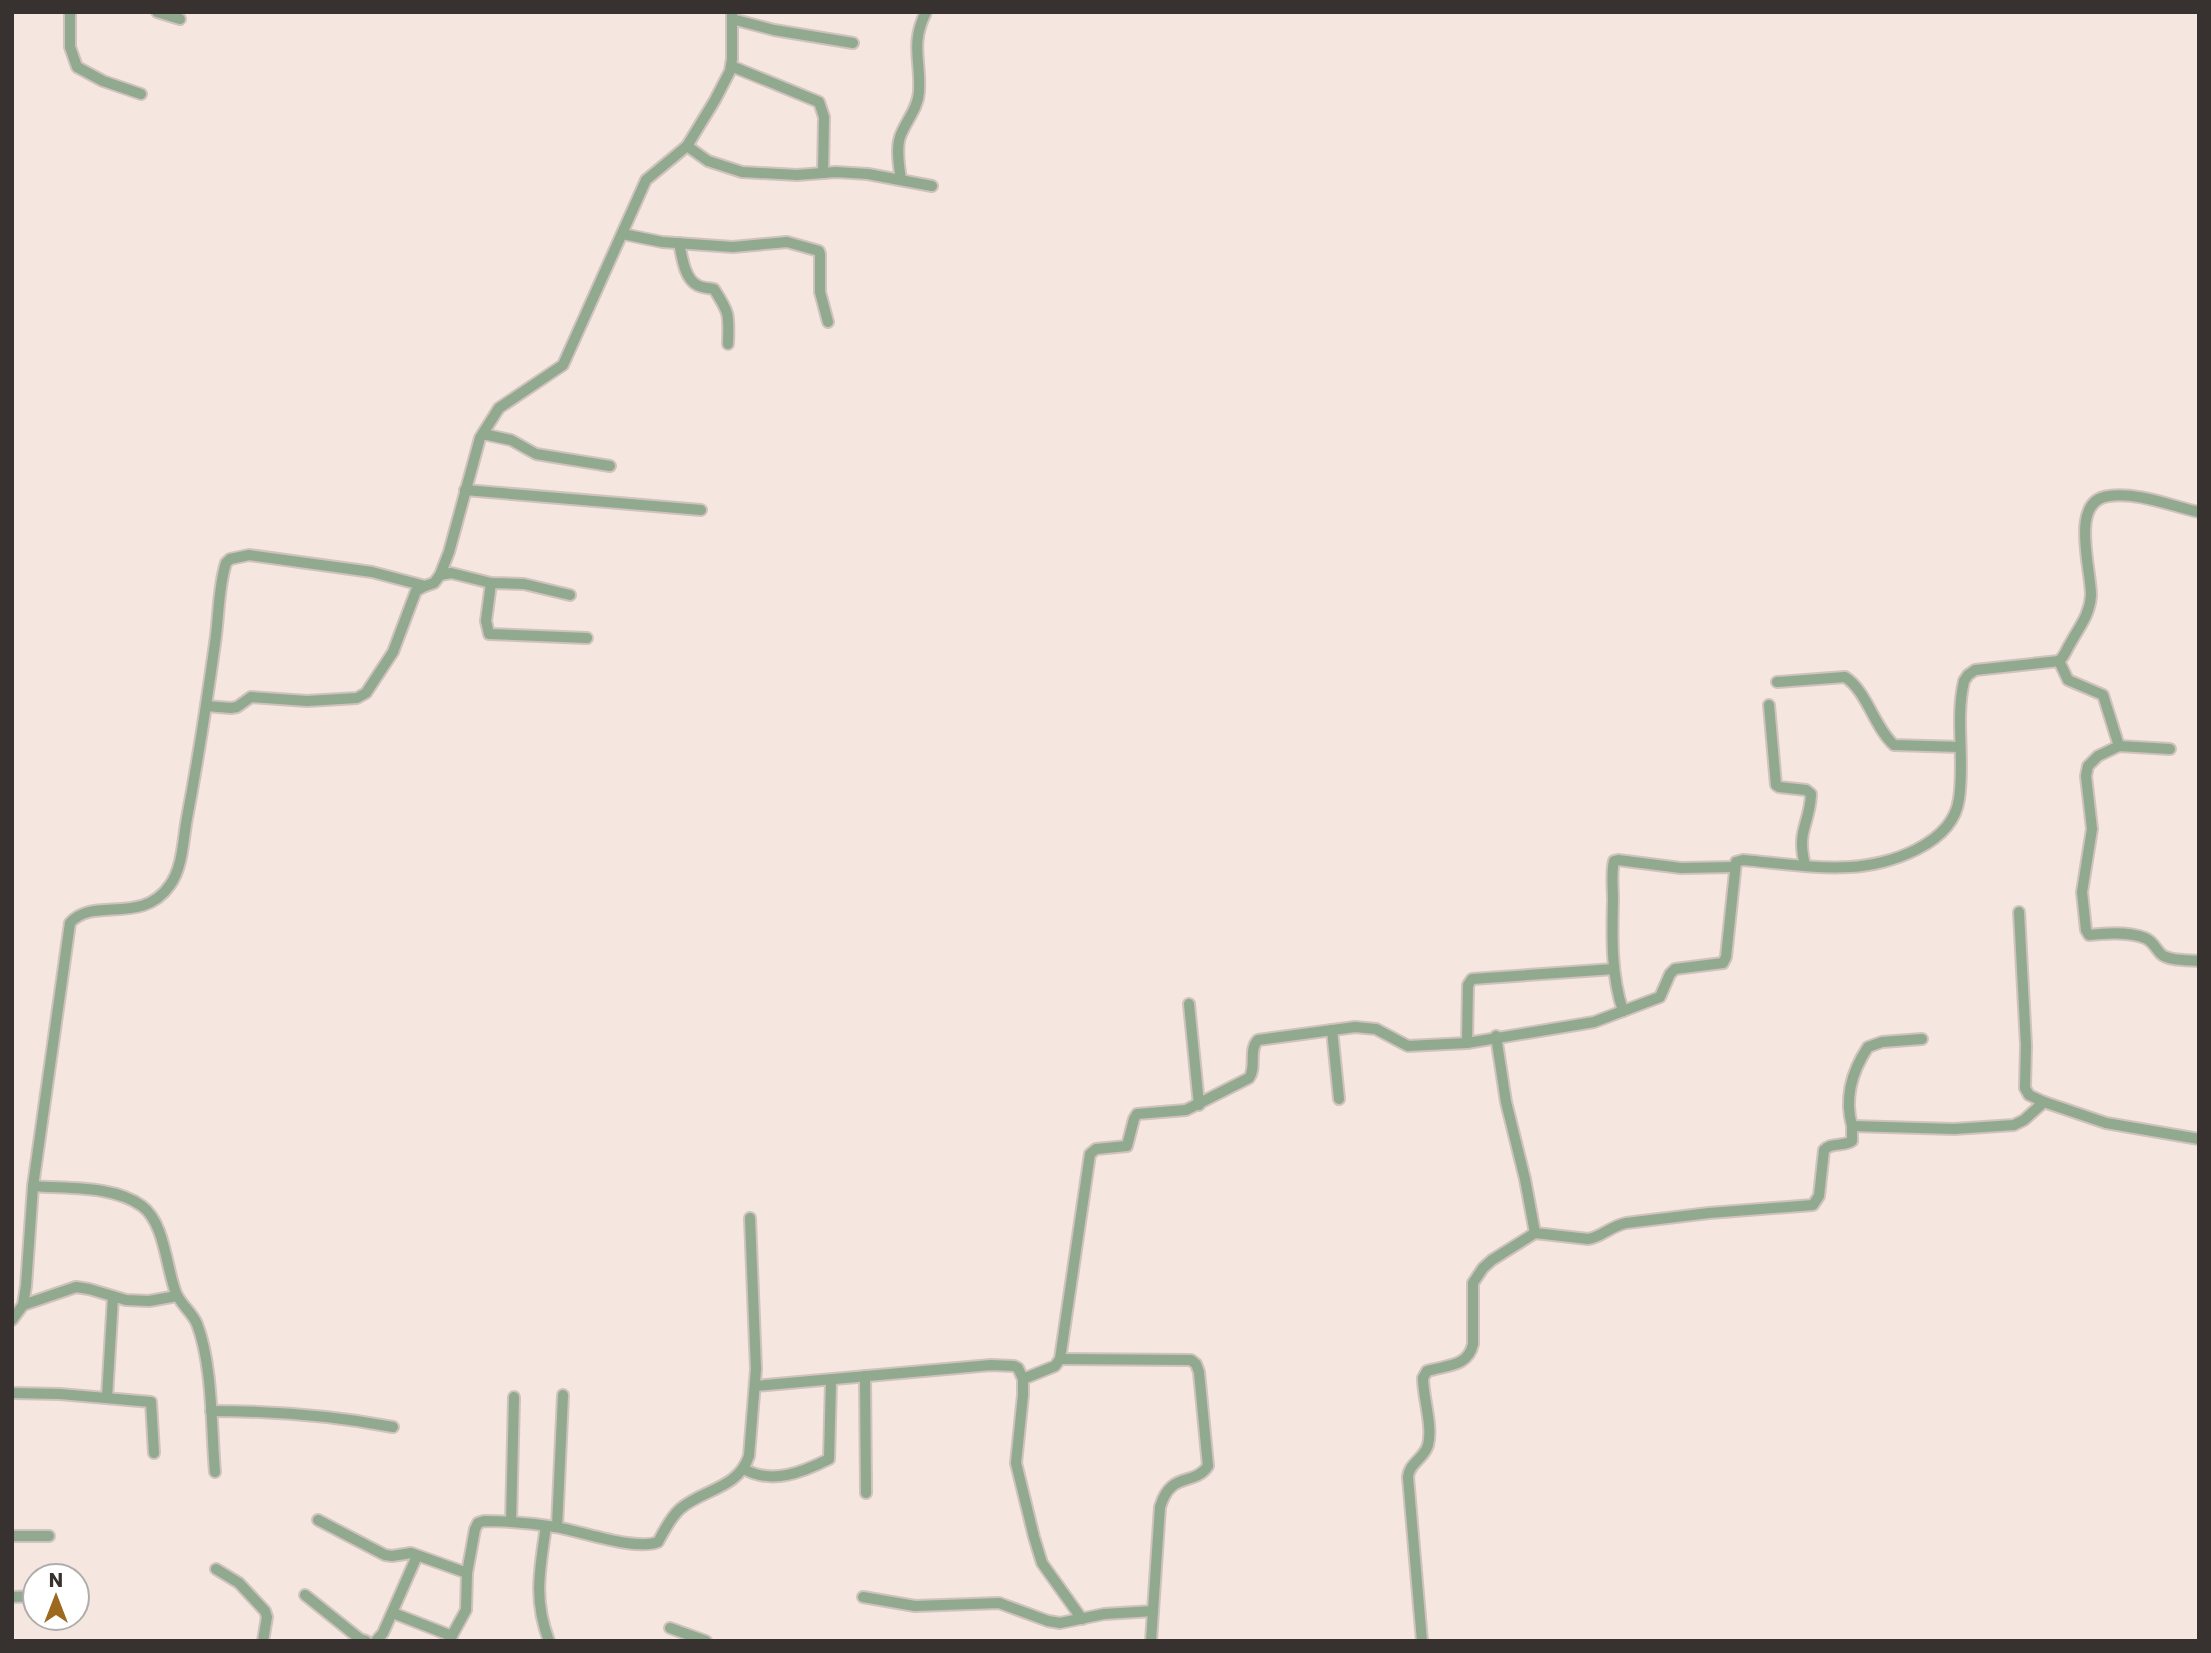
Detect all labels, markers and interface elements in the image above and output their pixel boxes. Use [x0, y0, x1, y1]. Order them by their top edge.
north arrow [21, 1562, 91, 1632]
text: N [49, 1567, 63, 1594]

